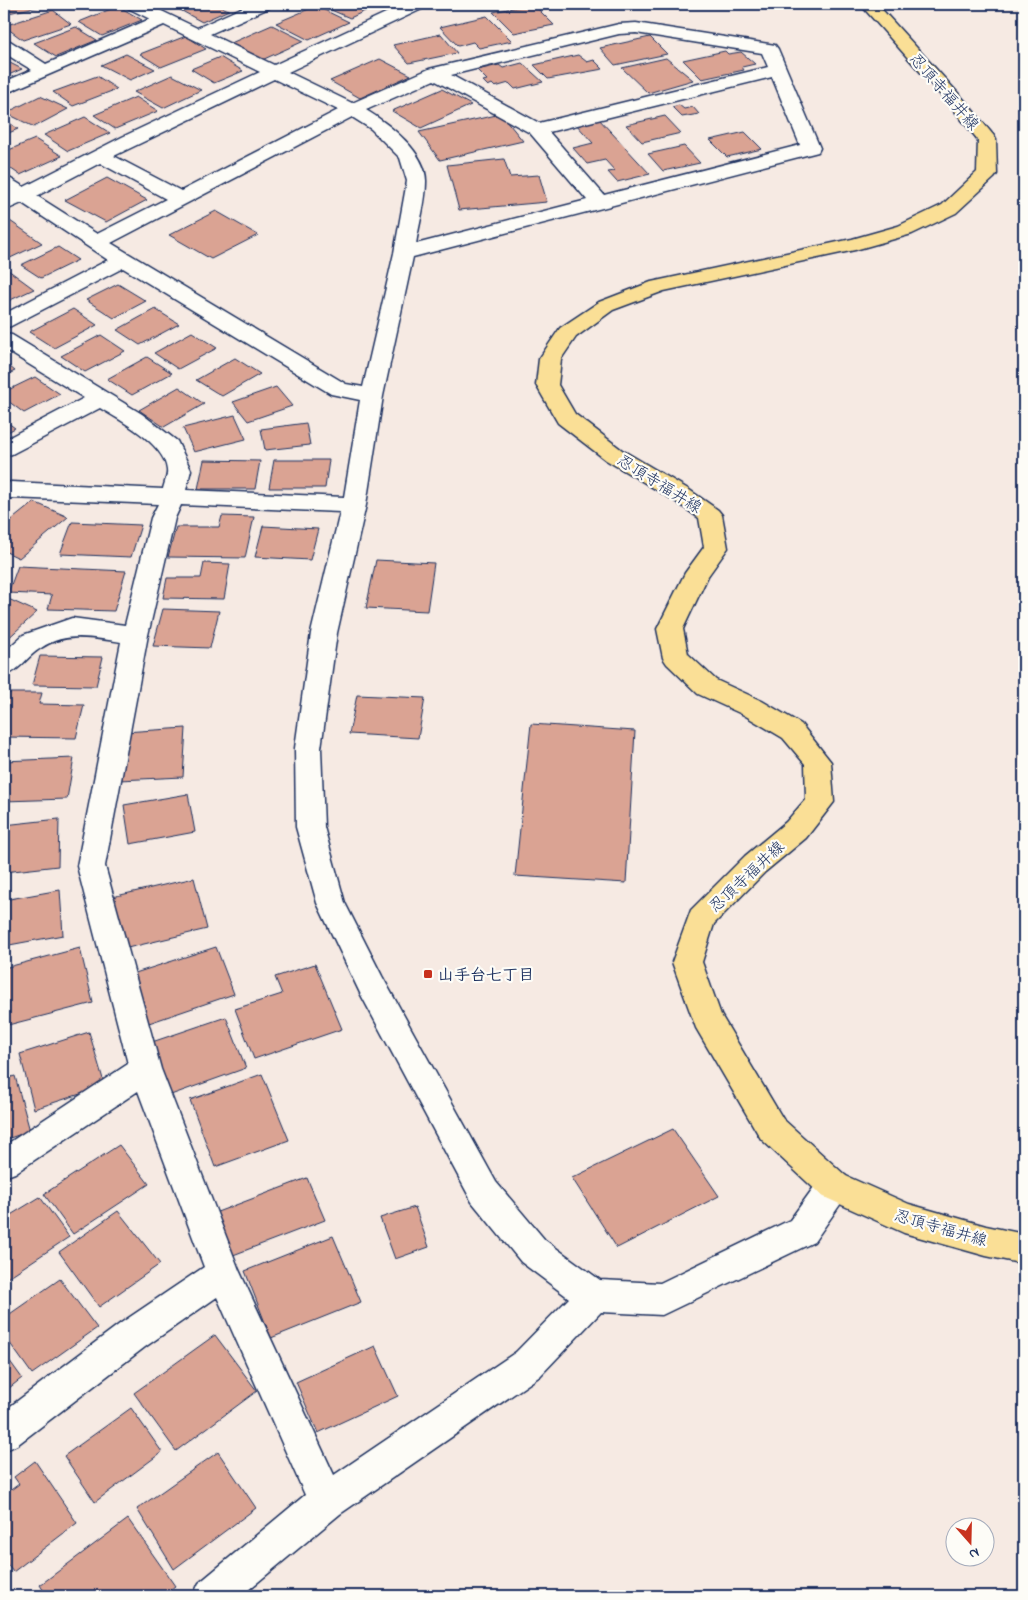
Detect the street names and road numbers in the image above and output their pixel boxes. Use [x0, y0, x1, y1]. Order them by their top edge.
street label: 忍頂寺福井線 [903, 48, 984, 136]
street label: 忍頂寺福井線 [612, 449, 706, 520]
street label: 忍頂寺福井線 [704, 836, 791, 919]
street label: 忍頂寺福井線 [891, 1204, 990, 1254]

